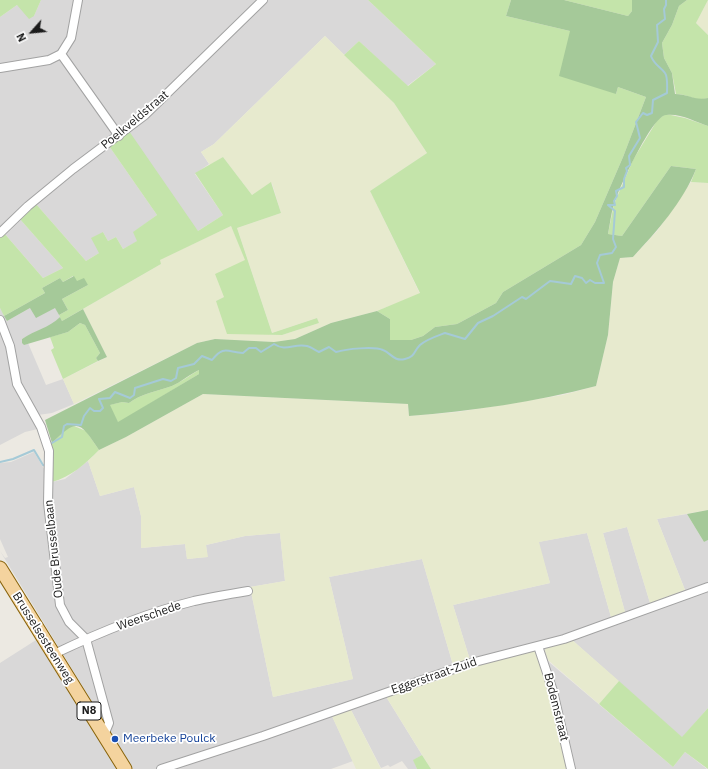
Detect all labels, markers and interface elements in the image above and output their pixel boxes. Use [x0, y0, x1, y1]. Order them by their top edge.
north arrow [12, 12, 52, 52]
text: N [13, 31, 29, 44]
street label: Poelkveldstraat [98, 88, 172, 152]
street label: Oude Brusselbaan [42, 499, 66, 599]
street label: Brusselsesteenweg [9, 590, 77, 686]
street label: Weerschede [115, 598, 183, 634]
street label: Eggerstraat-Zuid [389, 655, 479, 697]
street label: Bodemstraat [541, 671, 571, 743]
road number: N8 [77, 702, 101, 720]
place label: Meerbeke Poulck [123, 732, 216, 746]
marker: Meerbeke Poulck [110, 734, 120, 744]

